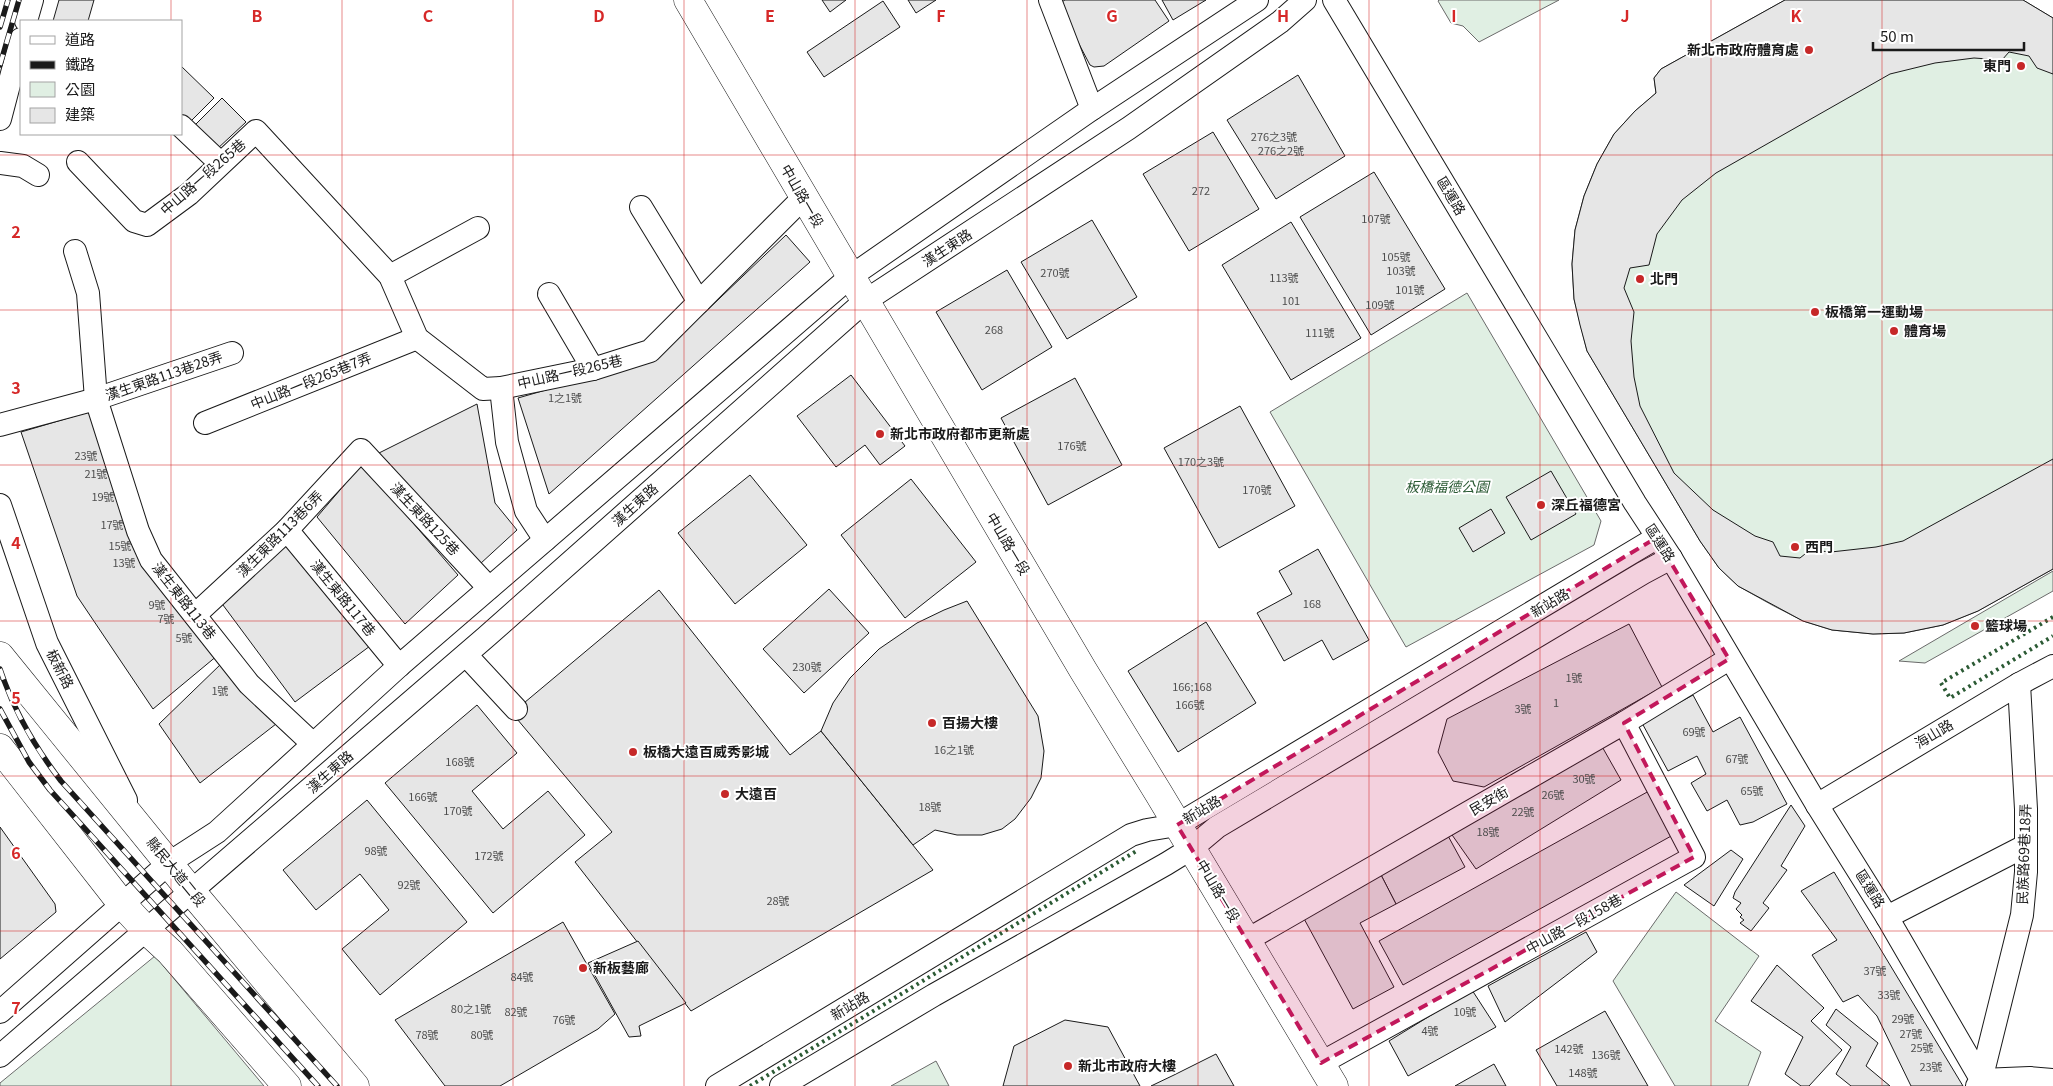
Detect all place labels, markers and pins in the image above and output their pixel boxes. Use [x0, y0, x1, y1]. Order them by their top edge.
place label: 新北市政府體育處 [1687, 39, 1799, 59]
marker: 新北市政府體育處 [1803, 44, 1815, 56]
place label: 東門 [1983, 55, 2011, 75]
marker: 東門 [2015, 60, 2027, 72]
place label: 北門 [1650, 268, 1678, 288]
marker: 北門 [1634, 273, 1646, 285]
place label: 板橋第一運動場 [1825, 301, 1923, 321]
marker: 板橋第一運動場 [1809, 306, 1821, 318]
place label: 體育場 [1904, 320, 1946, 340]
marker: 體育場 [1888, 325, 1900, 337]
place label: 新北市政府都市更新處 [890, 423, 1030, 443]
marker: 新北市政府都市更新處 [874, 428, 886, 440]
place label: 深丘福德宮 [1551, 494, 1621, 514]
marker: 深丘福德宮 [1535, 499, 1547, 511]
place label: 西門 [1805, 536, 1833, 556]
marker: 西門 [1789, 541, 1801, 553]
place label: 籃球場 [1985, 615, 2027, 635]
marker: 籃球場 [1969, 620, 1981, 632]
place label: 百揚大樓 [942, 712, 998, 732]
marker: 百揚大樓 [926, 717, 938, 729]
place label: 板橋大遠百威秀影城 [643, 741, 769, 761]
marker: 板橋大遠百威秀影城 [627, 746, 639, 758]
place label: 大遠百 [735, 783, 777, 803]
marker: 大遠百 [719, 788, 731, 800]
place label: 新板藝廊 [593, 957, 649, 977]
marker: 新板藝廊 [577, 962, 589, 974]
place label: 新北市政府大樓 [1078, 1055, 1176, 1075]
marker: 新北市政府大樓 [1062, 1060, 1074, 1072]

